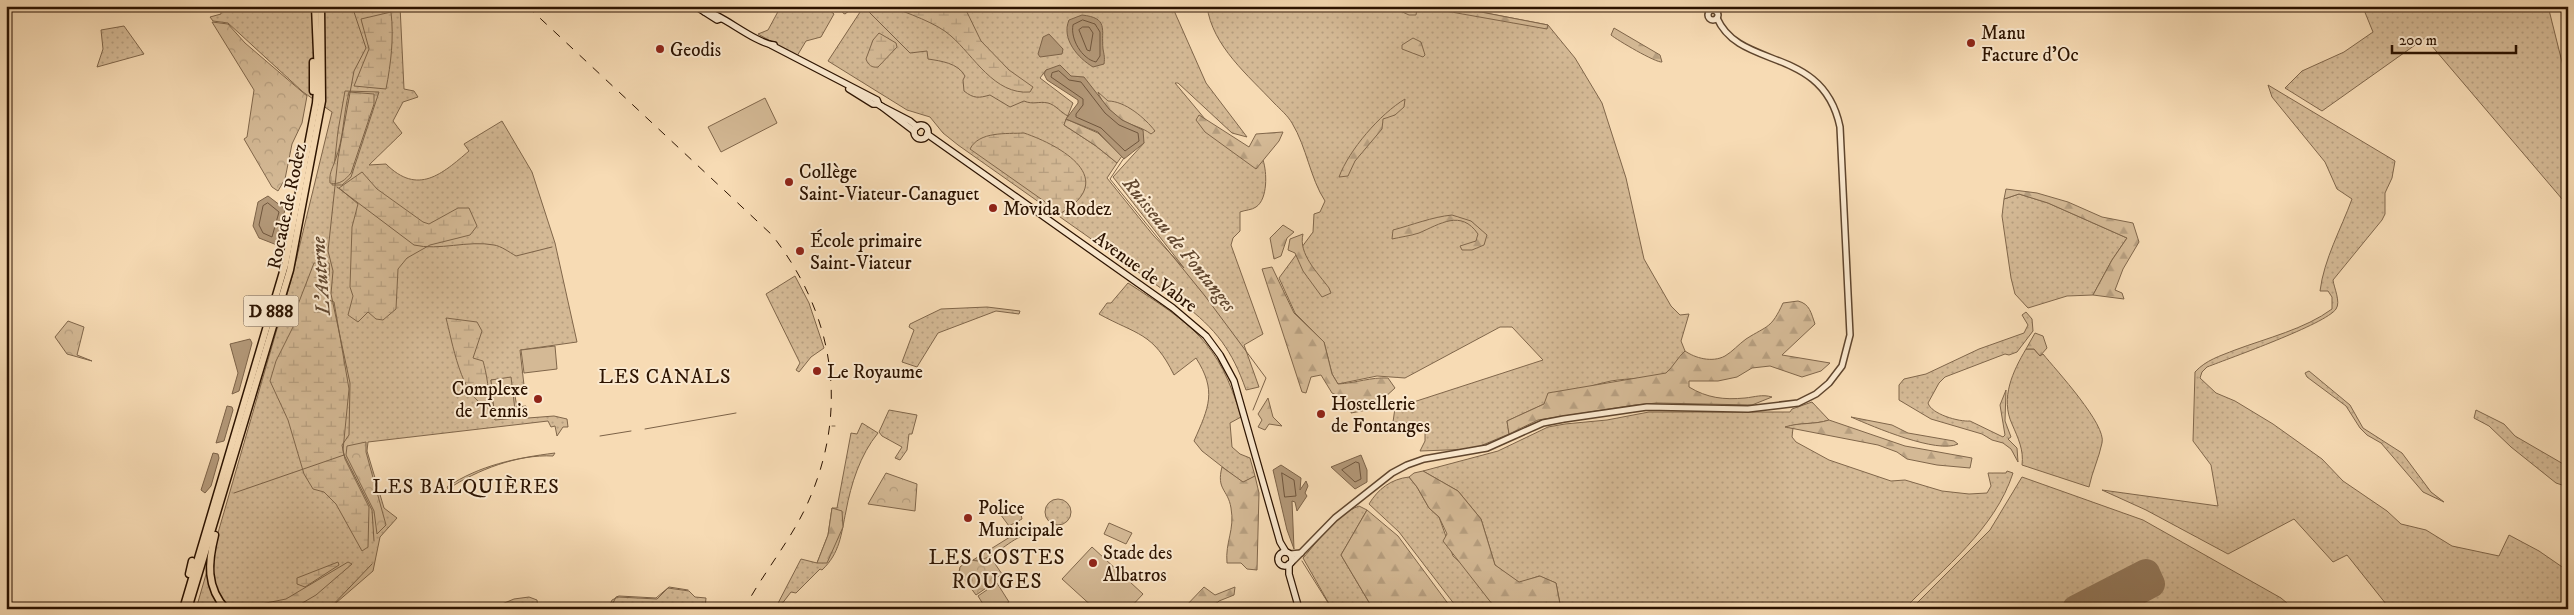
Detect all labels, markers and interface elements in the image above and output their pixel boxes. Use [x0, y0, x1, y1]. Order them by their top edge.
place label: Manu Facture d'Oc [1981, 22, 2079, 67]
scale bar [2392, 22, 2515, 54]
text: 200 m [2399, 31, 2437, 50]
marker: Manu Facture d'Oc [1965, 37, 1977, 49]
place label: Geodis [670, 39, 721, 62]
marker: Geodis [654, 43, 666, 55]
street label: Rocade de Rodez [263, 141, 312, 271]
place label: Collège Saint-Viateur-Canaguet [799, 161, 979, 206]
water label: Ruisseau de Fontanges [1116, 171, 1242, 318]
marker: Collège Saint-Viateur-Canaguet [783, 176, 795, 188]
place label: Movida Rodez [1003, 198, 1112, 221]
marker: Movida Rodez [987, 202, 999, 214]
street label: Avenue de Vabre [1089, 227, 1202, 318]
place label: École primaire Saint-Viateur [810, 229, 922, 275]
water label: L'Auterne [306, 235, 337, 317]
marker: École primaire Saint-Viateur [794, 245, 806, 257]
road number: D 888 [244, 296, 298, 326]
place label: Le Royaume [827, 361, 923, 384]
district label: LES CANALS [599, 365, 732, 390]
marker: Le Royaume [811, 365, 823, 377]
place label: Complexe de Tennis [452, 378, 528, 423]
marker: Complexe de Tennis [532, 393, 544, 405]
place label: Hostellerie de Fontanges [1331, 393, 1430, 438]
marker: Hostellerie de Fontanges [1315, 408, 1327, 420]
district label: LES BALQUIÈRES [372, 475, 560, 500]
place label: Police Municipale [978, 497, 1063, 542]
marker: Police Municipale [962, 512, 974, 524]
place label: Stade des Albatros [1103, 542, 1172, 587]
district label: LES COSTES ROUGES [928, 545, 1066, 595]
marker: Stade des Albatros [1087, 557, 1099, 569]

